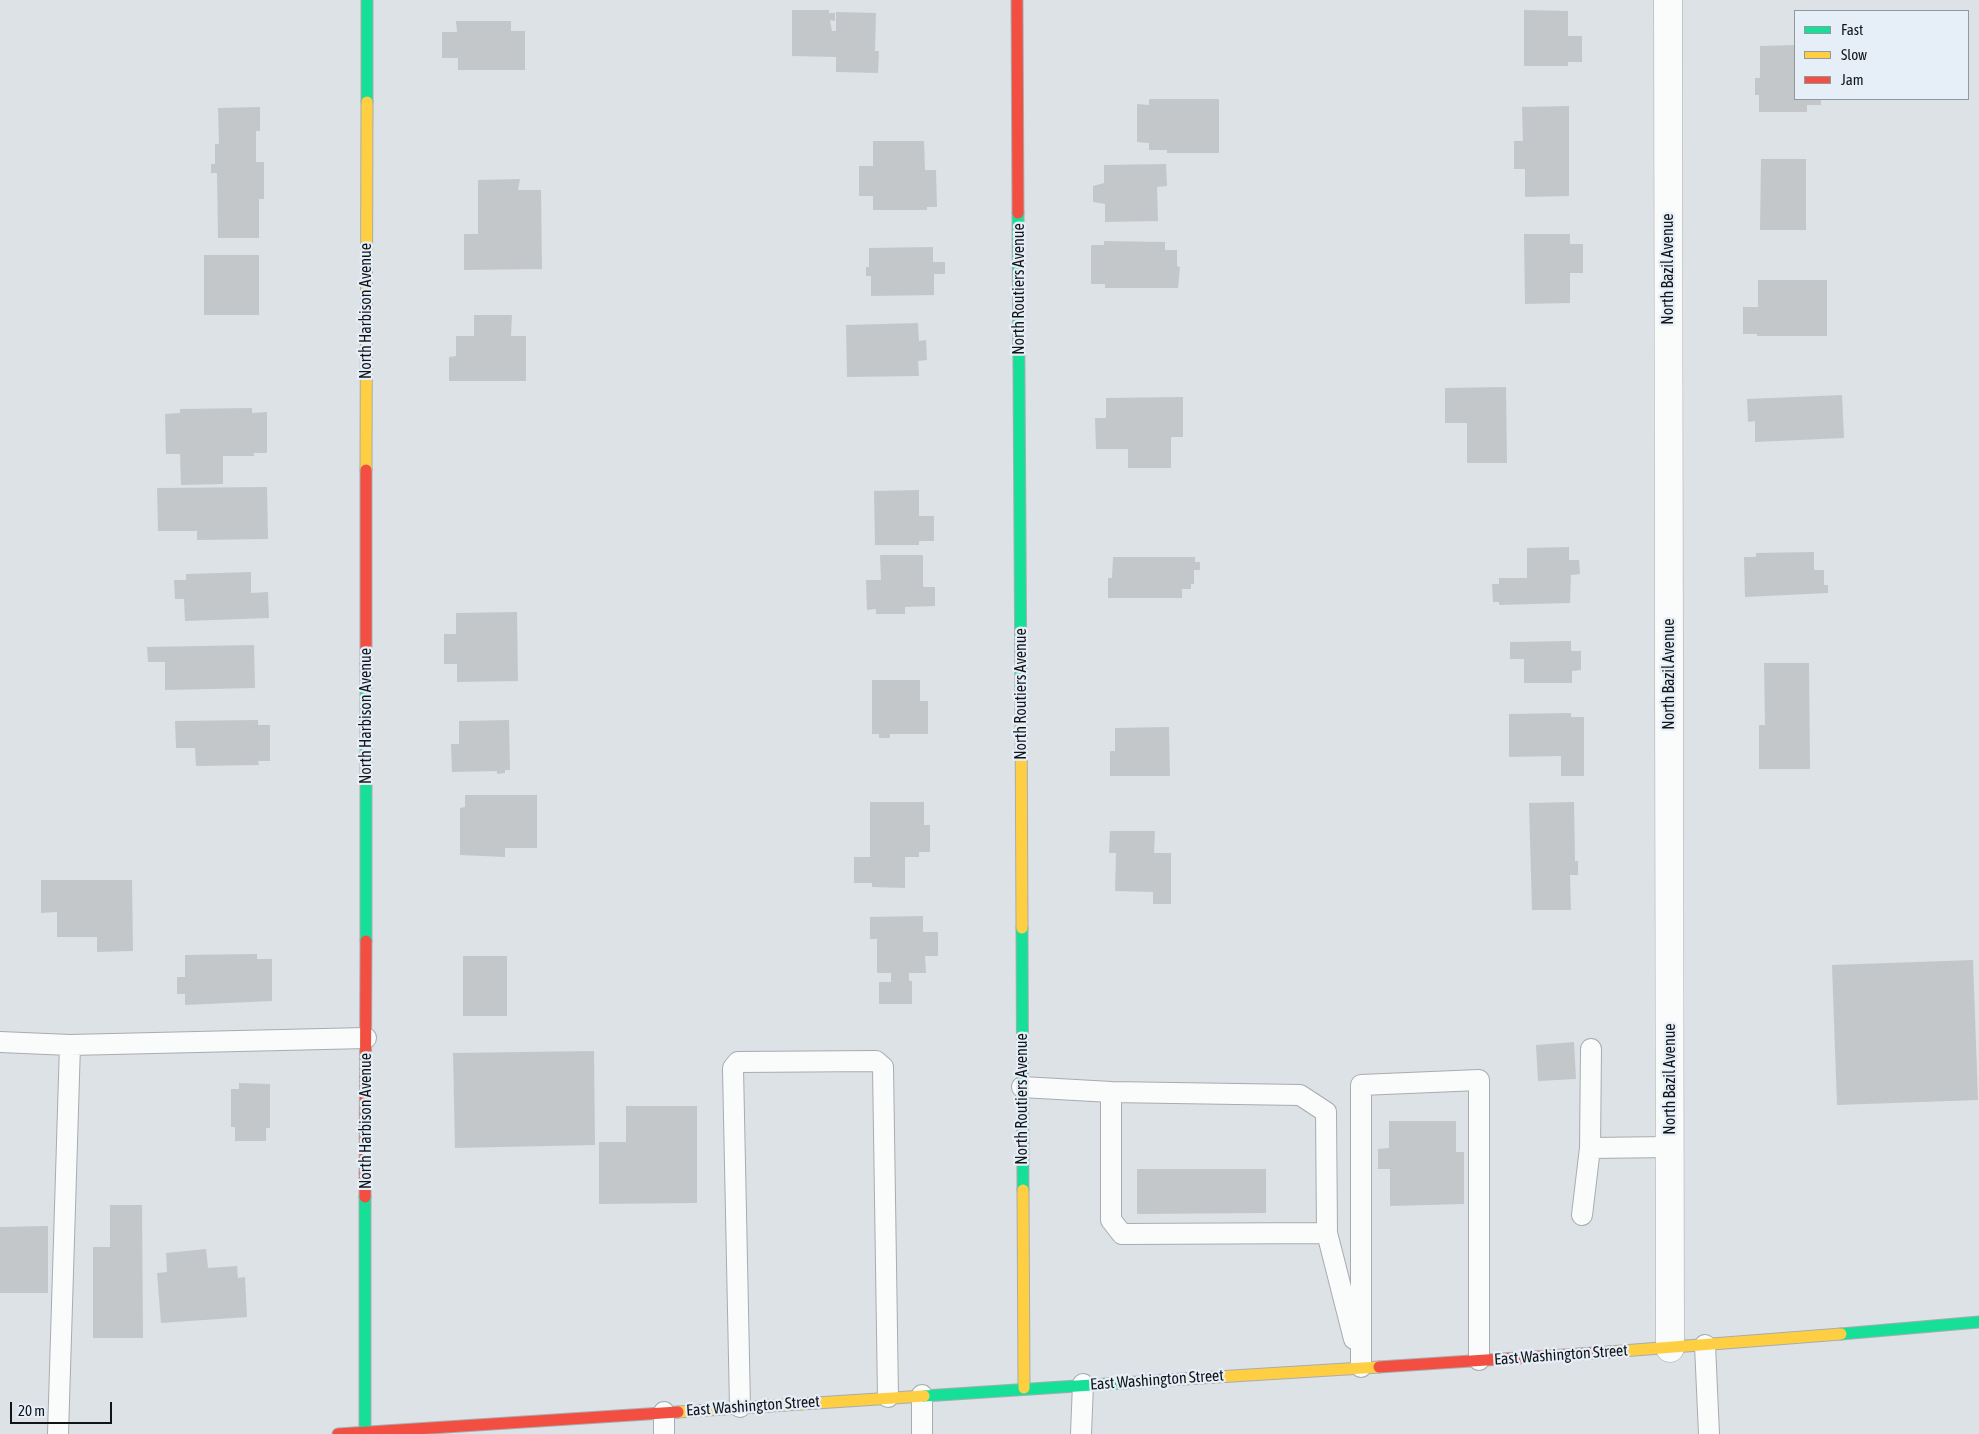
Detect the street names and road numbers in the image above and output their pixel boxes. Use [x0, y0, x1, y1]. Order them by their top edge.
street label: North Bazil Avenue [1658, 213, 1678, 325]
street label: North Routiers Avenue [1009, 223, 1029, 355]
street label: North Harbison Avenue [356, 243, 376, 379]
street label: North Bazil Avenue [1659, 618, 1679, 730]
street label: North Routiers Avenue [1011, 628, 1031, 760]
street label: North Harbison Avenue [356, 648, 376, 784]
street label: North Bazil Avenue [1660, 1023, 1680, 1135]
street label: North Routiers Avenue [1012, 1033, 1032, 1165]
street label: North Harbison Avenue [356, 1053, 376, 1189]
street label: East Washington Street [1493, 1341, 1629, 1369]
street label: East Washington Street [1089, 1366, 1225, 1394]
street label: East Washington Street [685, 1392, 821, 1420]

